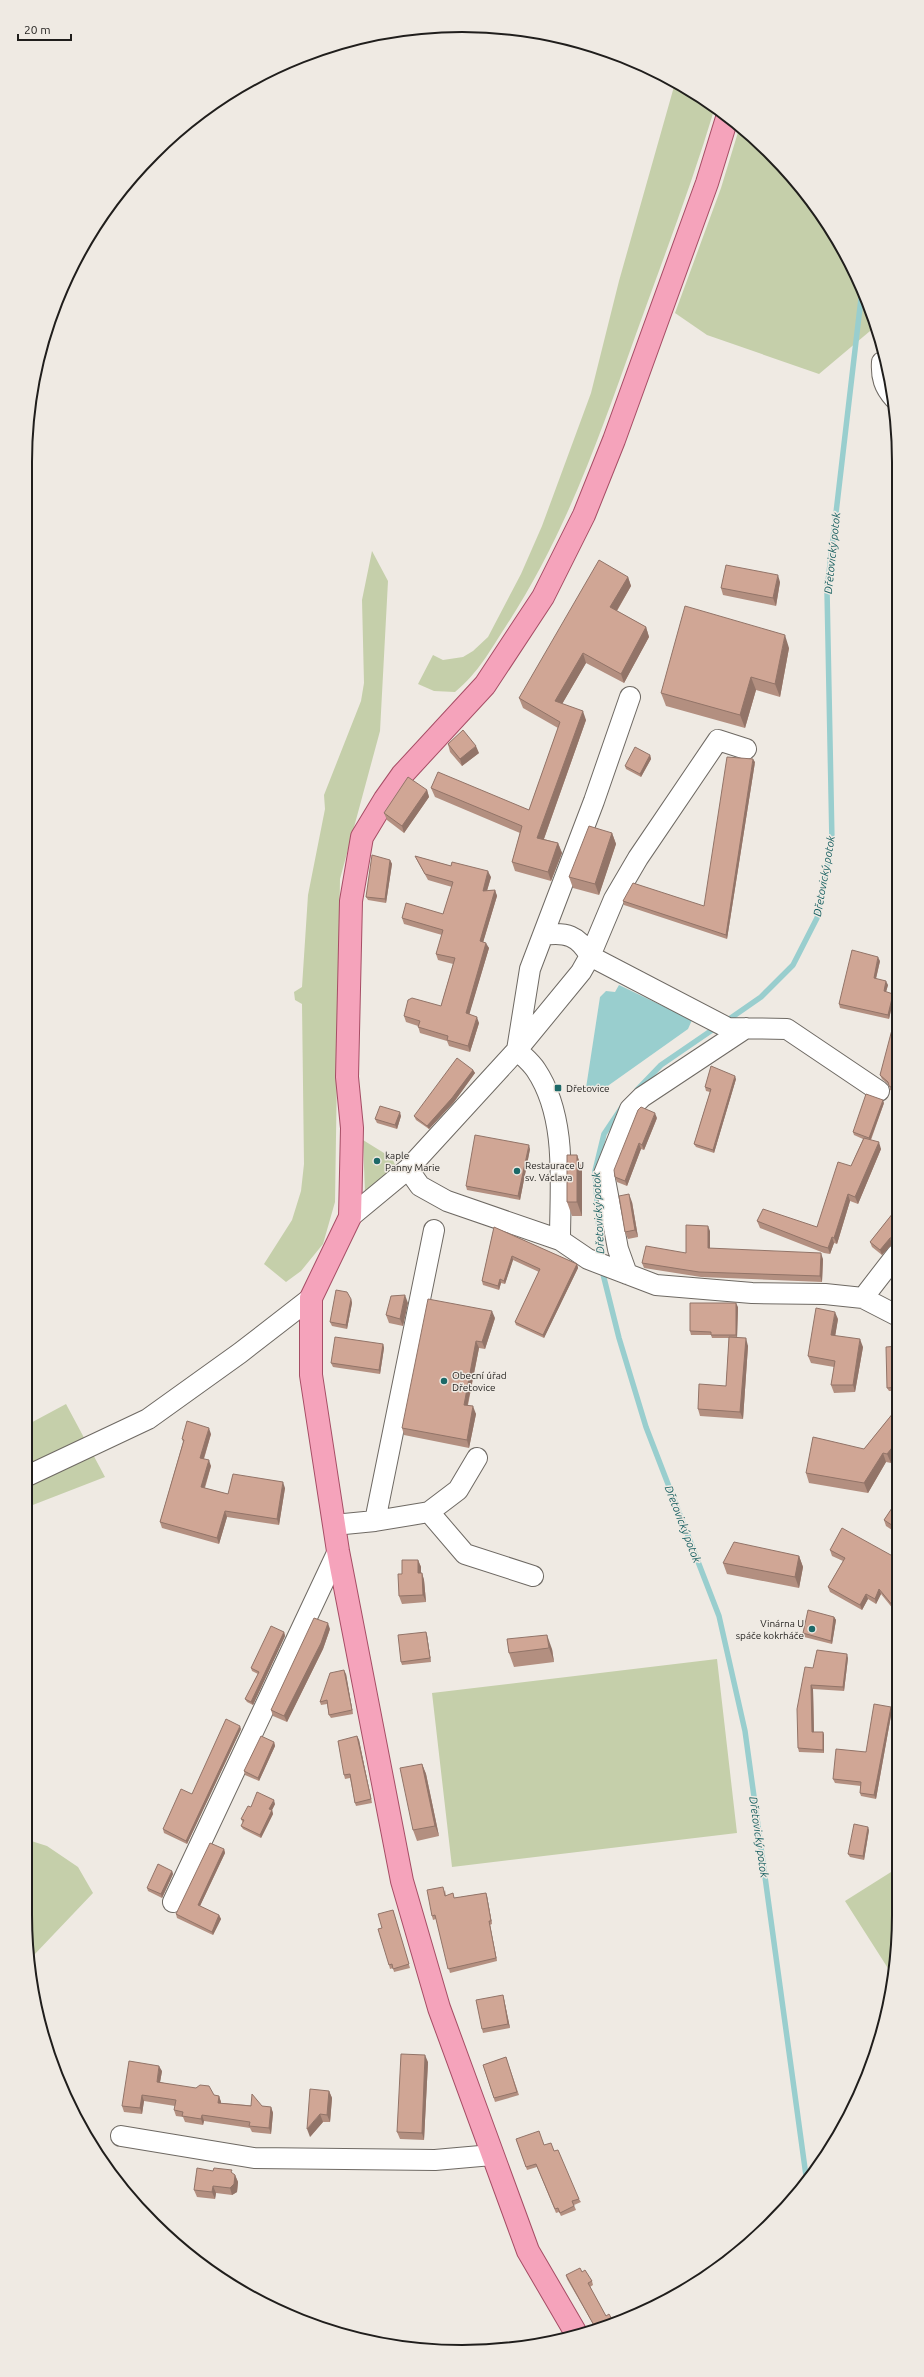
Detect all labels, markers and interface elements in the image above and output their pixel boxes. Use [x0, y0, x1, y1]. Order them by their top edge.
scale bar [18, 16, 71, 42]
text: 20 m [24, 23, 51, 36]
water label: Dřetovický potok [822, 511, 842, 594]
water label: Dřetovický potok [811, 834, 837, 917]
marker: Dřetovice [553, 1083, 563, 1093]
place label: Dřetovice [566, 1083, 610, 1094]
place label: kaple Panny Marie [385, 1150, 440, 1173]
marker: kaple Panny Marie [372, 1156, 382, 1166]
place label: Restaurace U sv. Václava [525, 1160, 584, 1183]
marker: Restaurace U sv. Václava [512, 1166, 522, 1176]
water label: Dřetovický potok [590, 1171, 606, 1254]
place label: Obecní úřad Dřetovice [452, 1370, 507, 1393]
marker: Obecní úřad Dřetovice [439, 1376, 449, 1386]
water label: Dřetovický potok [663, 1484, 703, 1565]
place label: Vinárna U spáče kokrháče [736, 1618, 804, 1641]
marker: Vinárna U spáče kokrháče [807, 1624, 817, 1634]
water label: Dřetovický potok [747, 1796, 771, 1879]

